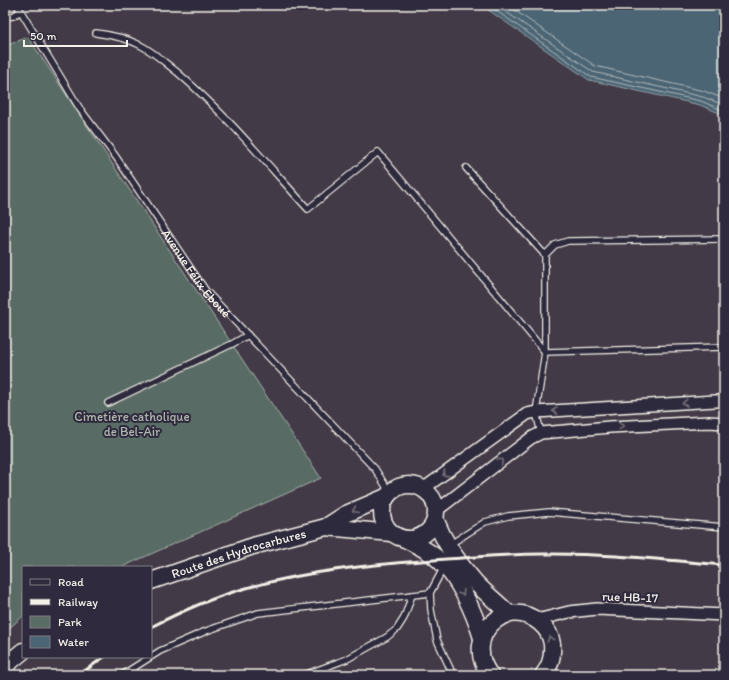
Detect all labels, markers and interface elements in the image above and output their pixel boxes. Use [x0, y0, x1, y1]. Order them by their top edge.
scale bar [24, 22, 127, 48]
text: 50 m [30, 29, 56, 43]
street label: Avenue Félix Eboué [159, 226, 234, 320]
one-way arrow [682, 398, 688, 407]
one-way arrow [552, 406, 558, 415]
park label: Cimetière catholique de Bel-Air [74, 409, 190, 439]
one-way arrow [618, 422, 624, 430]
one-way arrow [496, 459, 503, 466]
one-way arrow [442, 469, 449, 476]
one-way arrow [352, 506, 359, 514]
street label: Route des Hydrocarbures [169, 525, 308, 581]
legend [22, 566, 152, 658]
text: Road [58, 575, 84, 589]
one-way arrow [458, 589, 465, 596]
street label: rue HB-17 [602, 589, 659, 605]
text: Railway [58, 595, 98, 609]
text: Park [58, 615, 82, 629]
text: Water [58, 635, 89, 649]
one-way arrow [546, 636, 555, 643]

